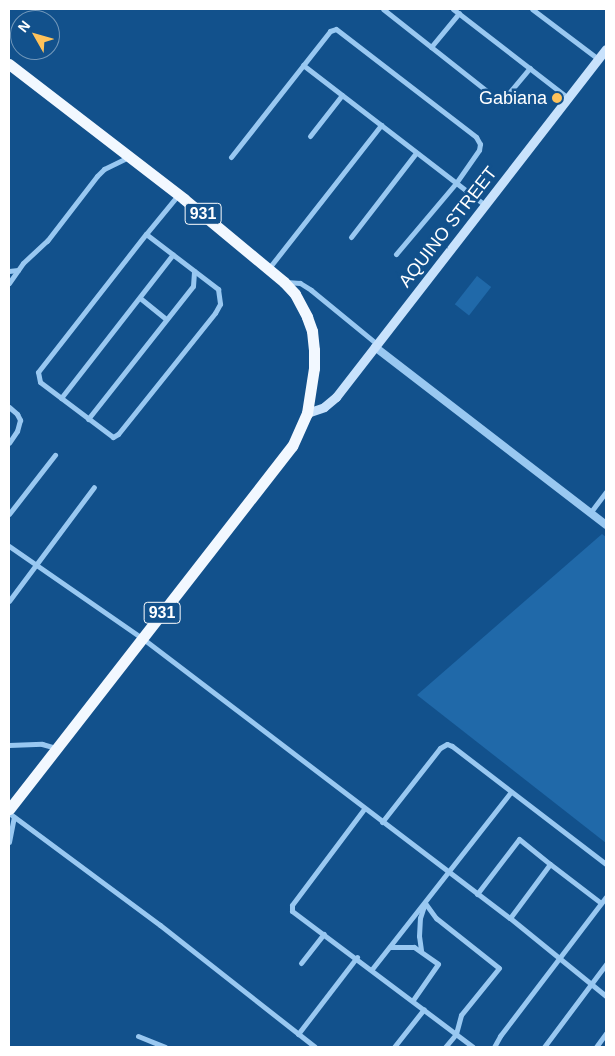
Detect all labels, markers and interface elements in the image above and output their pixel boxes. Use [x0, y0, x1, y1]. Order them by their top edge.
north arrow [10, 10, 60, 60]
text: N [15, 17, 33, 35]
place label: Gabiana [479, 87, 547, 109]
marker: Gabiana [551, 92, 563, 104]
street label: AQUINO STREET [394, 162, 502, 292]
road number: 931 [184, 200, 222, 228]
road number: 931 [143, 600, 181, 626]

